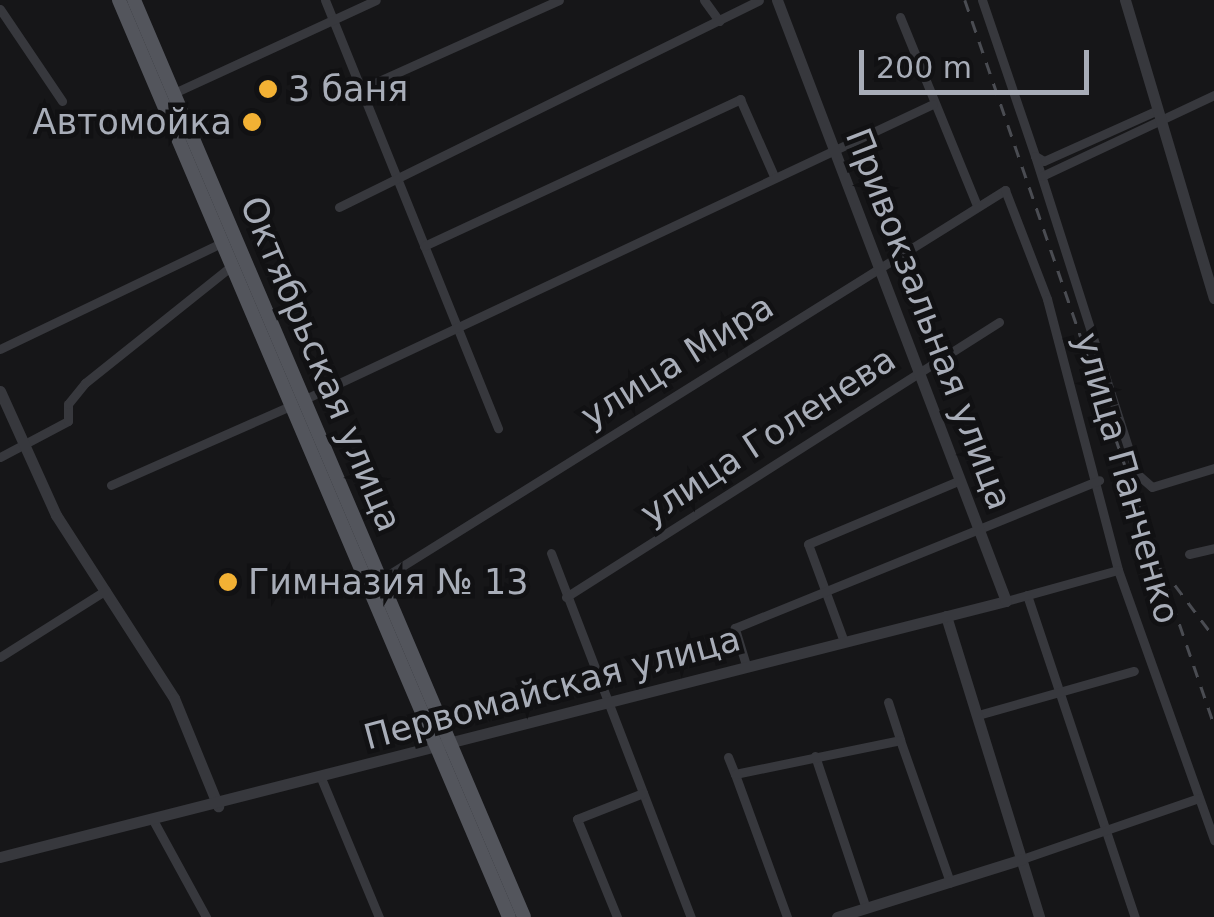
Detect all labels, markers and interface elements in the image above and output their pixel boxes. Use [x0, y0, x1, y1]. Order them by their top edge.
scale bar [864, 30, 1094, 92]
text: 200 m [876, 50, 972, 85]
place label: 3 баня [288, 68, 408, 110]
marker: 3 баня [257, 78, 279, 100]
place label: Автомойка [32, 101, 232, 143]
marker: Автомойка [241, 111, 263, 133]
street label: Привокзальная улица [837, 122, 1021, 516]
street label: Октябрьская улица [231, 190, 411, 538]
street label: улица Мира [573, 285, 781, 437]
street label: улица Панченко [1065, 328, 1189, 628]
street label: улица Голенева [633, 338, 903, 534]
place label: Гимназия № 13 [248, 561, 528, 603]
marker: Гимназия № 13 [217, 571, 239, 593]
street label: Первомайская улица [359, 618, 745, 758]

